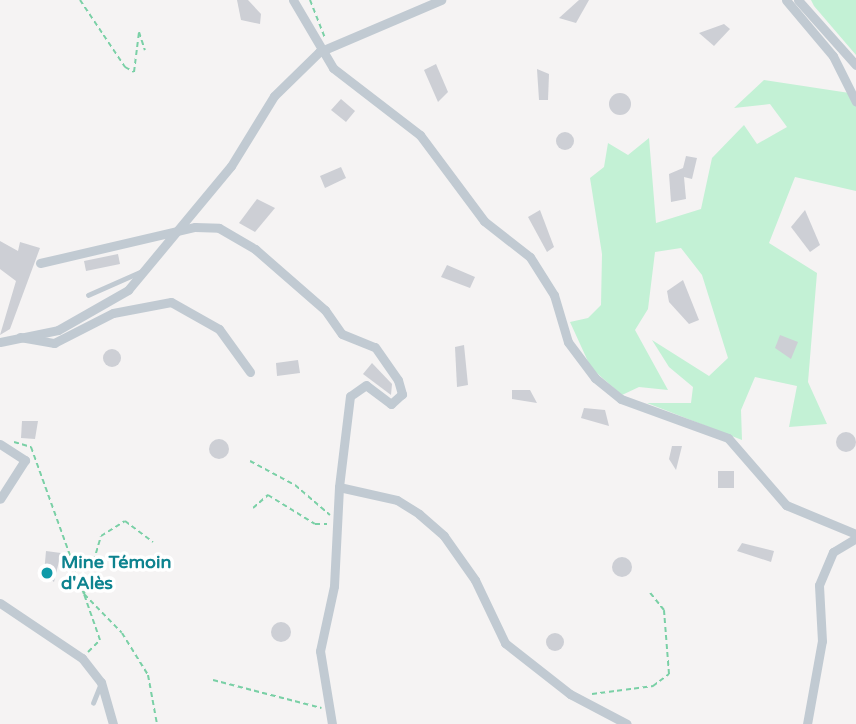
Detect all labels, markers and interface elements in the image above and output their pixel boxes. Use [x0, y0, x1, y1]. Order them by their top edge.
place label: Mine Témoin d'Alès [61, 552, 171, 594]
marker: Mine Témoin d'Alès [39, 565, 55, 581]

